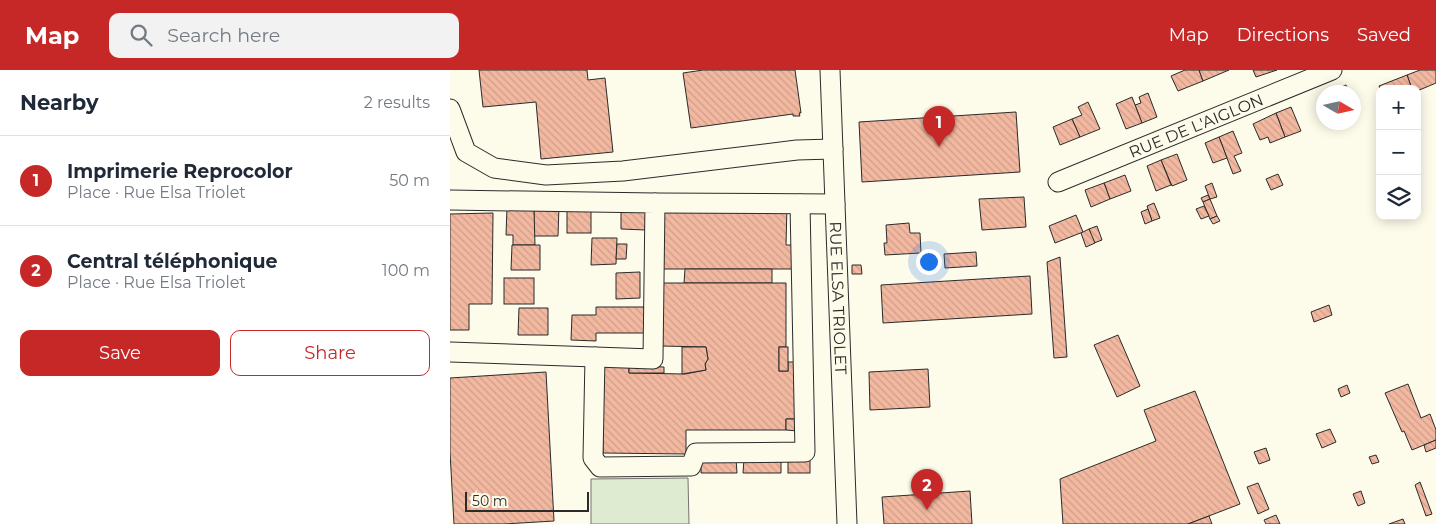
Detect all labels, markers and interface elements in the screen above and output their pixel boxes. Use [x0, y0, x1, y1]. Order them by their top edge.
search box [109, 13, 459, 58]
text: Map [25, 21, 79, 50]
icon: search [127, 21, 155, 49]
text: Search here [167, 24, 280, 47]
text: Map [1169, 24, 1209, 46]
text: Directions [1237, 24, 1329, 46]
text: Saved [1357, 24, 1411, 46]
north arrow [1316, 85, 1361, 130]
map controls [1376, 85, 1421, 220]
button: + [1376, 85, 1421, 130]
text: Nearby [20, 90, 99, 115]
street label: RUE DE L'AIGLON [1126, 90, 1266, 162]
text: 2 results [364, 93, 430, 112]
pin: 1 [923, 106, 955, 147]
button: − [1376, 130, 1421, 175]
text: Imprimerie Reprocolor [67, 160, 293, 183]
text: 1 [33, 171, 39, 190]
text: 50 m [389, 171, 430, 190]
button: layers [1376, 175, 1421, 220]
text: Place · Rue Elsa Triolet [67, 183, 246, 202]
street label: RUE ELSA TRIOLET [826, 221, 850, 376]
your location [916, 249, 942, 275]
text: Central téléphonique [67, 250, 277, 273]
text: 2 [31, 261, 41, 280]
text: 100 m [382, 261, 430, 280]
text: Place · Rue Elsa Triolet [67, 273, 246, 292]
button: Save [20, 330, 220, 376]
button: Share [230, 330, 430, 376]
pin: 2 [911, 469, 943, 510]
scale bar [465, 489, 589, 512]
text: 50 m [472, 492, 508, 510]

